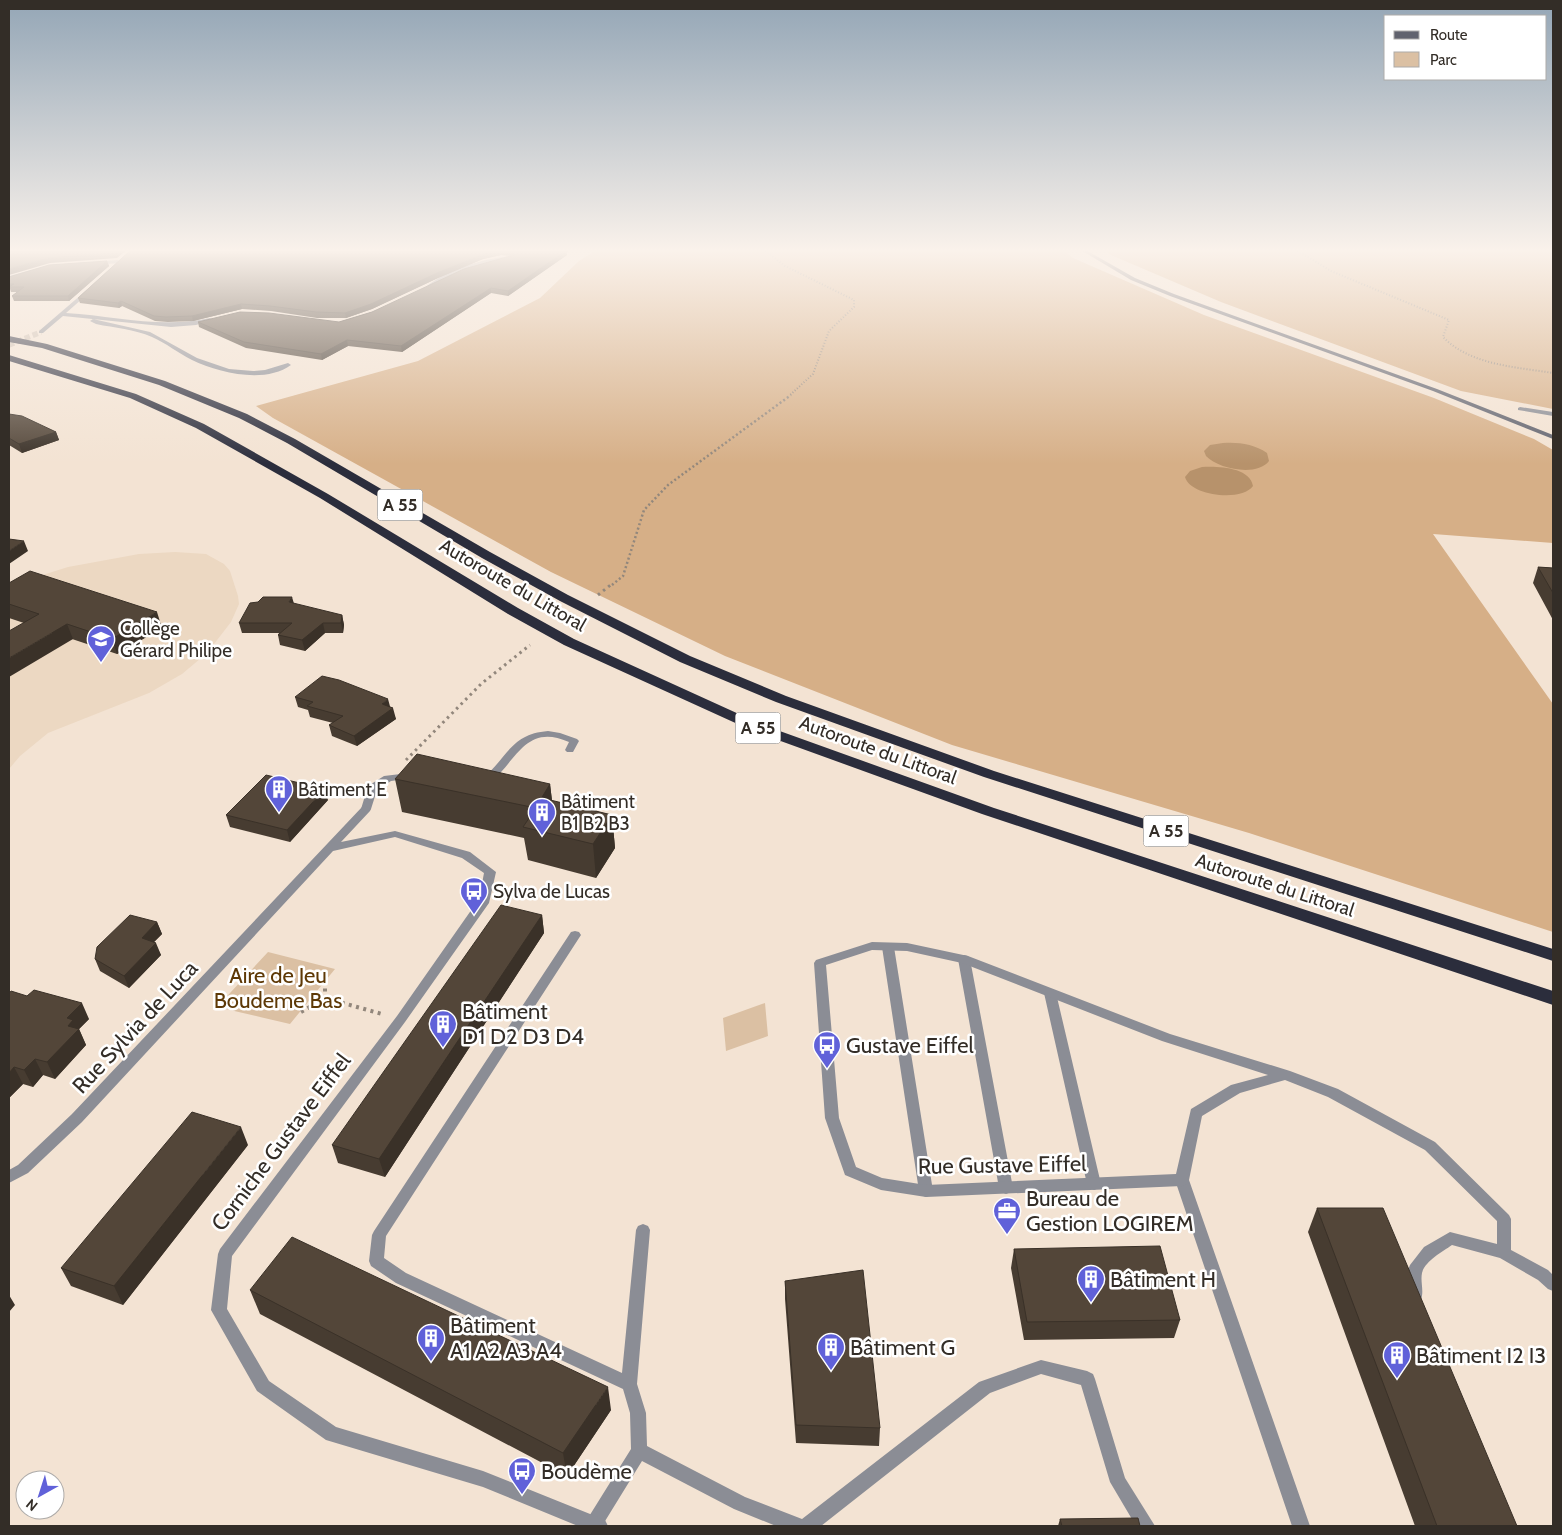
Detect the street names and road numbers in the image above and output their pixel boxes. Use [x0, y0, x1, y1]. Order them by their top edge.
road number: A 55 [378, 490, 422, 520]
street label: Autoroute du Littoral [436, 534, 591, 637]
street label: Autoroute du Littoral [796, 711, 960, 789]
road number: A 55 [736, 712, 780, 744]
road number: A 55 [1144, 816, 1188, 846]
street label: Autoroute du Littoral [1193, 848, 1358, 922]
street label: Rue Sylvia de Luca [67, 955, 204, 1099]
street label: Corniche Gustave Eiffel [205, 1047, 357, 1236]
street label: Rue Gustave Eiffel [918, 1150, 1087, 1180]

